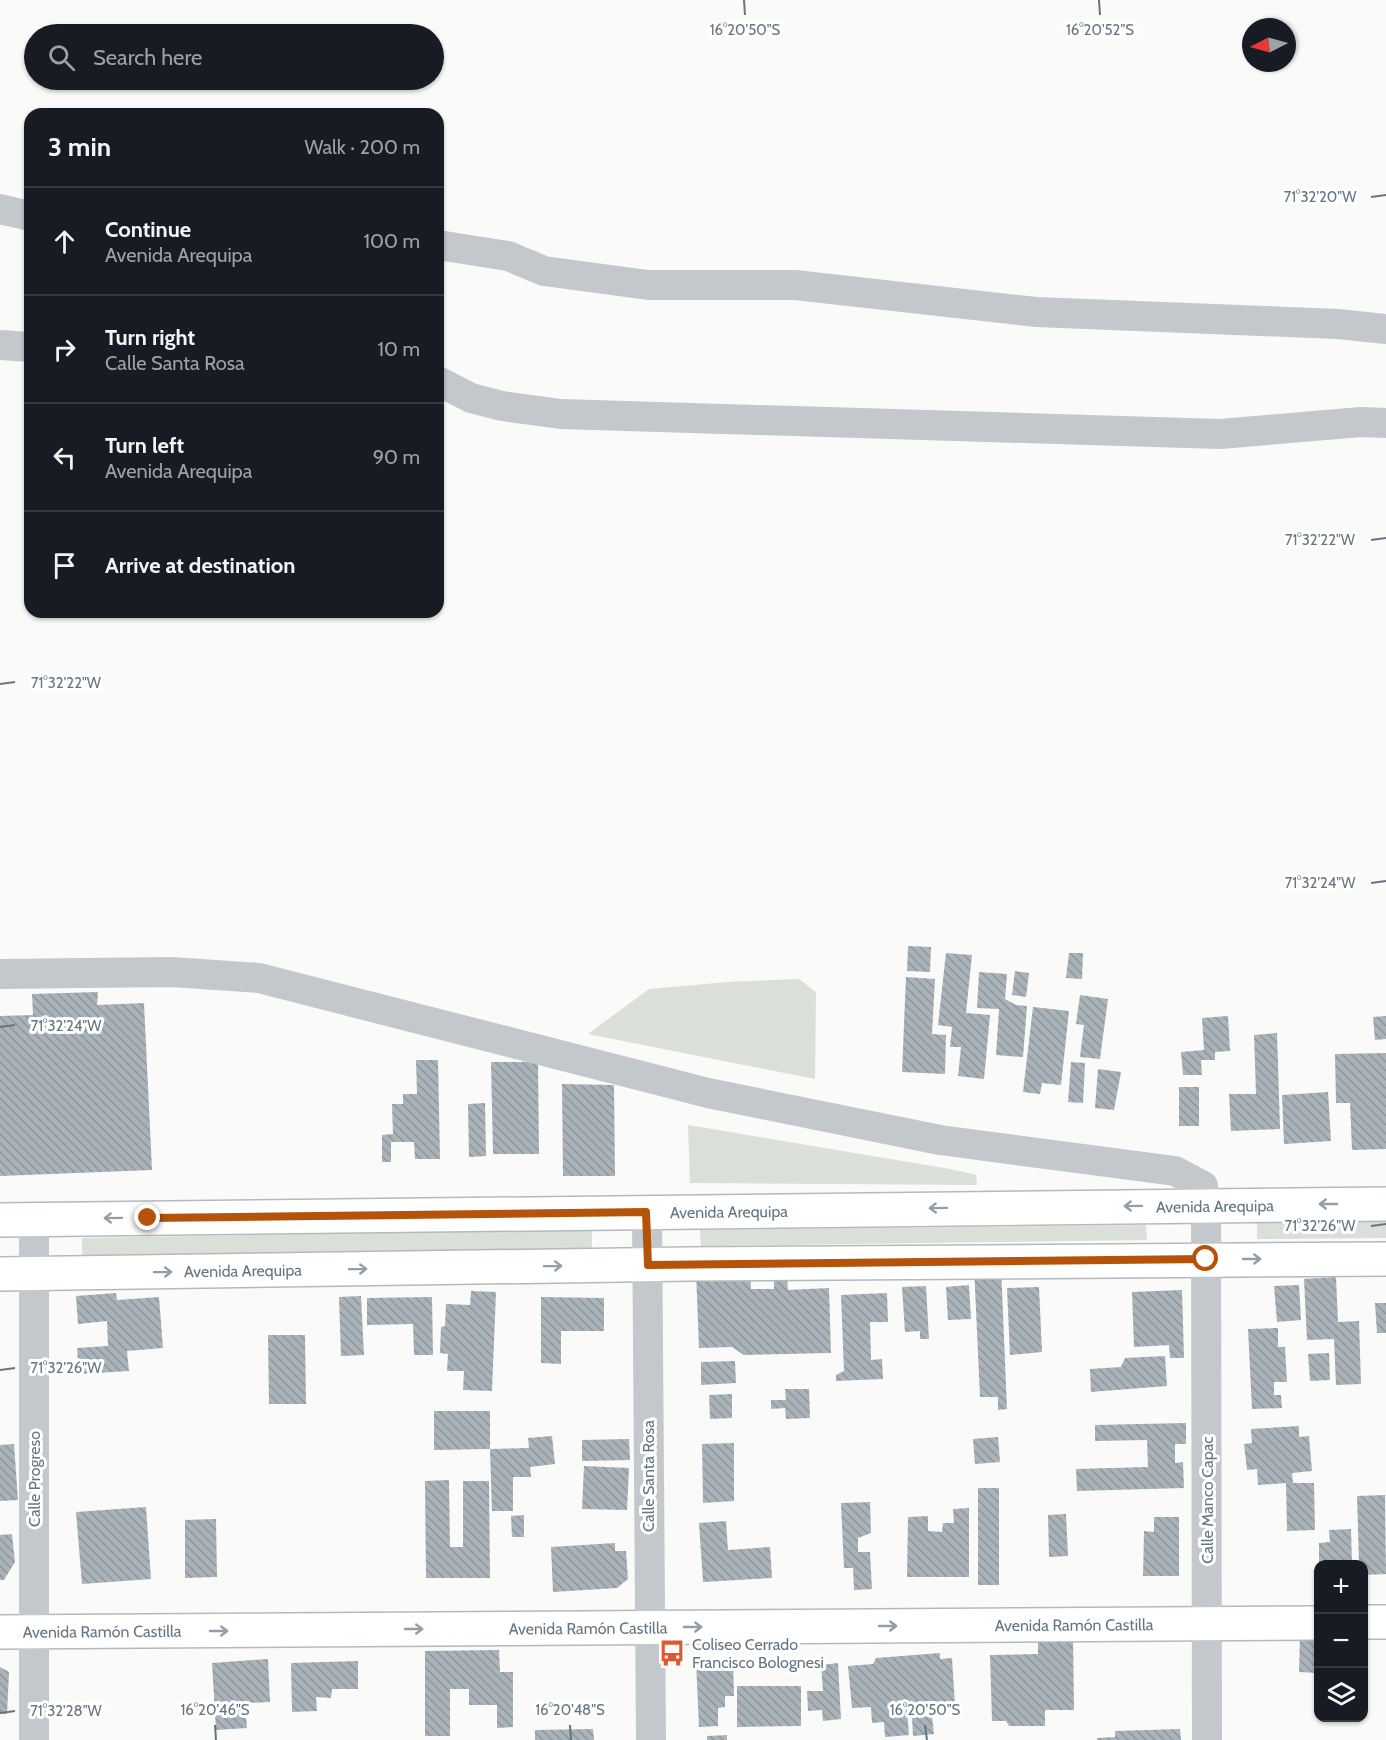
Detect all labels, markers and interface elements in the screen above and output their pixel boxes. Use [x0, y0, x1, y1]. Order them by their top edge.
north arrow [1242, 18, 1296, 72]
text: 16°20'50"S [710, 21, 781, 39]
text: 16°20'52"S [1066, 21, 1134, 39]
search box [24, 24, 444, 90]
icon: search [45, 41, 78, 74]
text: Search here [93, 44, 202, 71]
text: 3 min [48, 131, 111, 163]
text: Walk · 200 m [304, 135, 420, 159]
text: 71°32'20"W [1284, 188, 1357, 206]
text: Continue [105, 216, 191, 243]
icon: ahead [48, 225, 81, 258]
text: 100 m [364, 229, 420, 253]
text: Avenida Arequipa [105, 243, 252, 267]
text: Turn right [105, 324, 195, 351]
icon: right [48, 333, 81, 366]
text: 10 m [377, 337, 420, 361]
text: Calle Santa Rosa [105, 351, 245, 375]
text: Turn left [105, 432, 184, 459]
icon: left [48, 441, 81, 474]
text: 90 m [373, 445, 420, 469]
text: Avenida Arequipa [105, 459, 252, 483]
text: 71°32'22"W [1285, 531, 1356, 549]
icon: arrive [48, 549, 81, 582]
text: Arrive at destination [105, 552, 295, 579]
text: 71°32'22"W [31, 674, 102, 692]
text: 71°32'24"W [1285, 874, 1356, 892]
text: 71°32'24"W [31, 1017, 102, 1035]
street label: Avenida Arequipa [1156, 1196, 1274, 1216]
one-way arrow [1318, 1198, 1338, 1210]
one-way arrow [1123, 1200, 1143, 1212]
street label: Avenida Arequipa [670, 1201, 788, 1222]
one-way arrow [928, 1203, 948, 1214]
route end [134, 1204, 160, 1230]
one-way arrow [103, 1212, 123, 1224]
text: 71°32'26"W [1285, 1217, 1356, 1235]
route start [1192, 1245, 1218, 1271]
one-way arrow [1242, 1253, 1262, 1265]
street label: Avenida Arequipa [184, 1260, 302, 1281]
one-way arrow [543, 1260, 563, 1272]
one-way arrow [348, 1263, 368, 1275]
one-way arrow [153, 1266, 173, 1278]
text: 71°32'26"W [31, 1359, 102, 1377]
street label: Calle Santa Rosa [639, 1420, 658, 1532]
street label: Calle Progreso [25, 1431, 44, 1527]
street label: Calle Manco Capac [1198, 1436, 1217, 1564]
map controls [1314, 1560, 1368, 1722]
button: + [1314, 1560, 1368, 1614]
button: − [1314, 1614, 1368, 1668]
street label: Avenida Ramón Castilla [995, 1615, 1154, 1635]
street label: Avenida Ramón Castilla [509, 1618, 668, 1638]
one-way arrow [877, 1620, 897, 1632]
street label: Avenida Ramón Castilla [23, 1621, 182, 1641]
one-way arrow [682, 1622, 702, 1633]
one-way arrow [403, 1623, 423, 1635]
one-way arrow [208, 1625, 228, 1637]
place label: Coliseo Cerrado Francisco Bolognesi [692, 1635, 824, 1672]
bus stop icon: Coliseo Cerrado Francisco Bolognesi [657, 1638, 687, 1668]
button: layers [1314, 1668, 1368, 1722]
text: 16°20'46"S [180, 1701, 250, 1719]
text: 16°20'48"S [535, 1701, 605, 1719]
text: 16°20'50"S [890, 1701, 961, 1719]
text: 71°32'28"W [30, 1702, 102, 1720]

